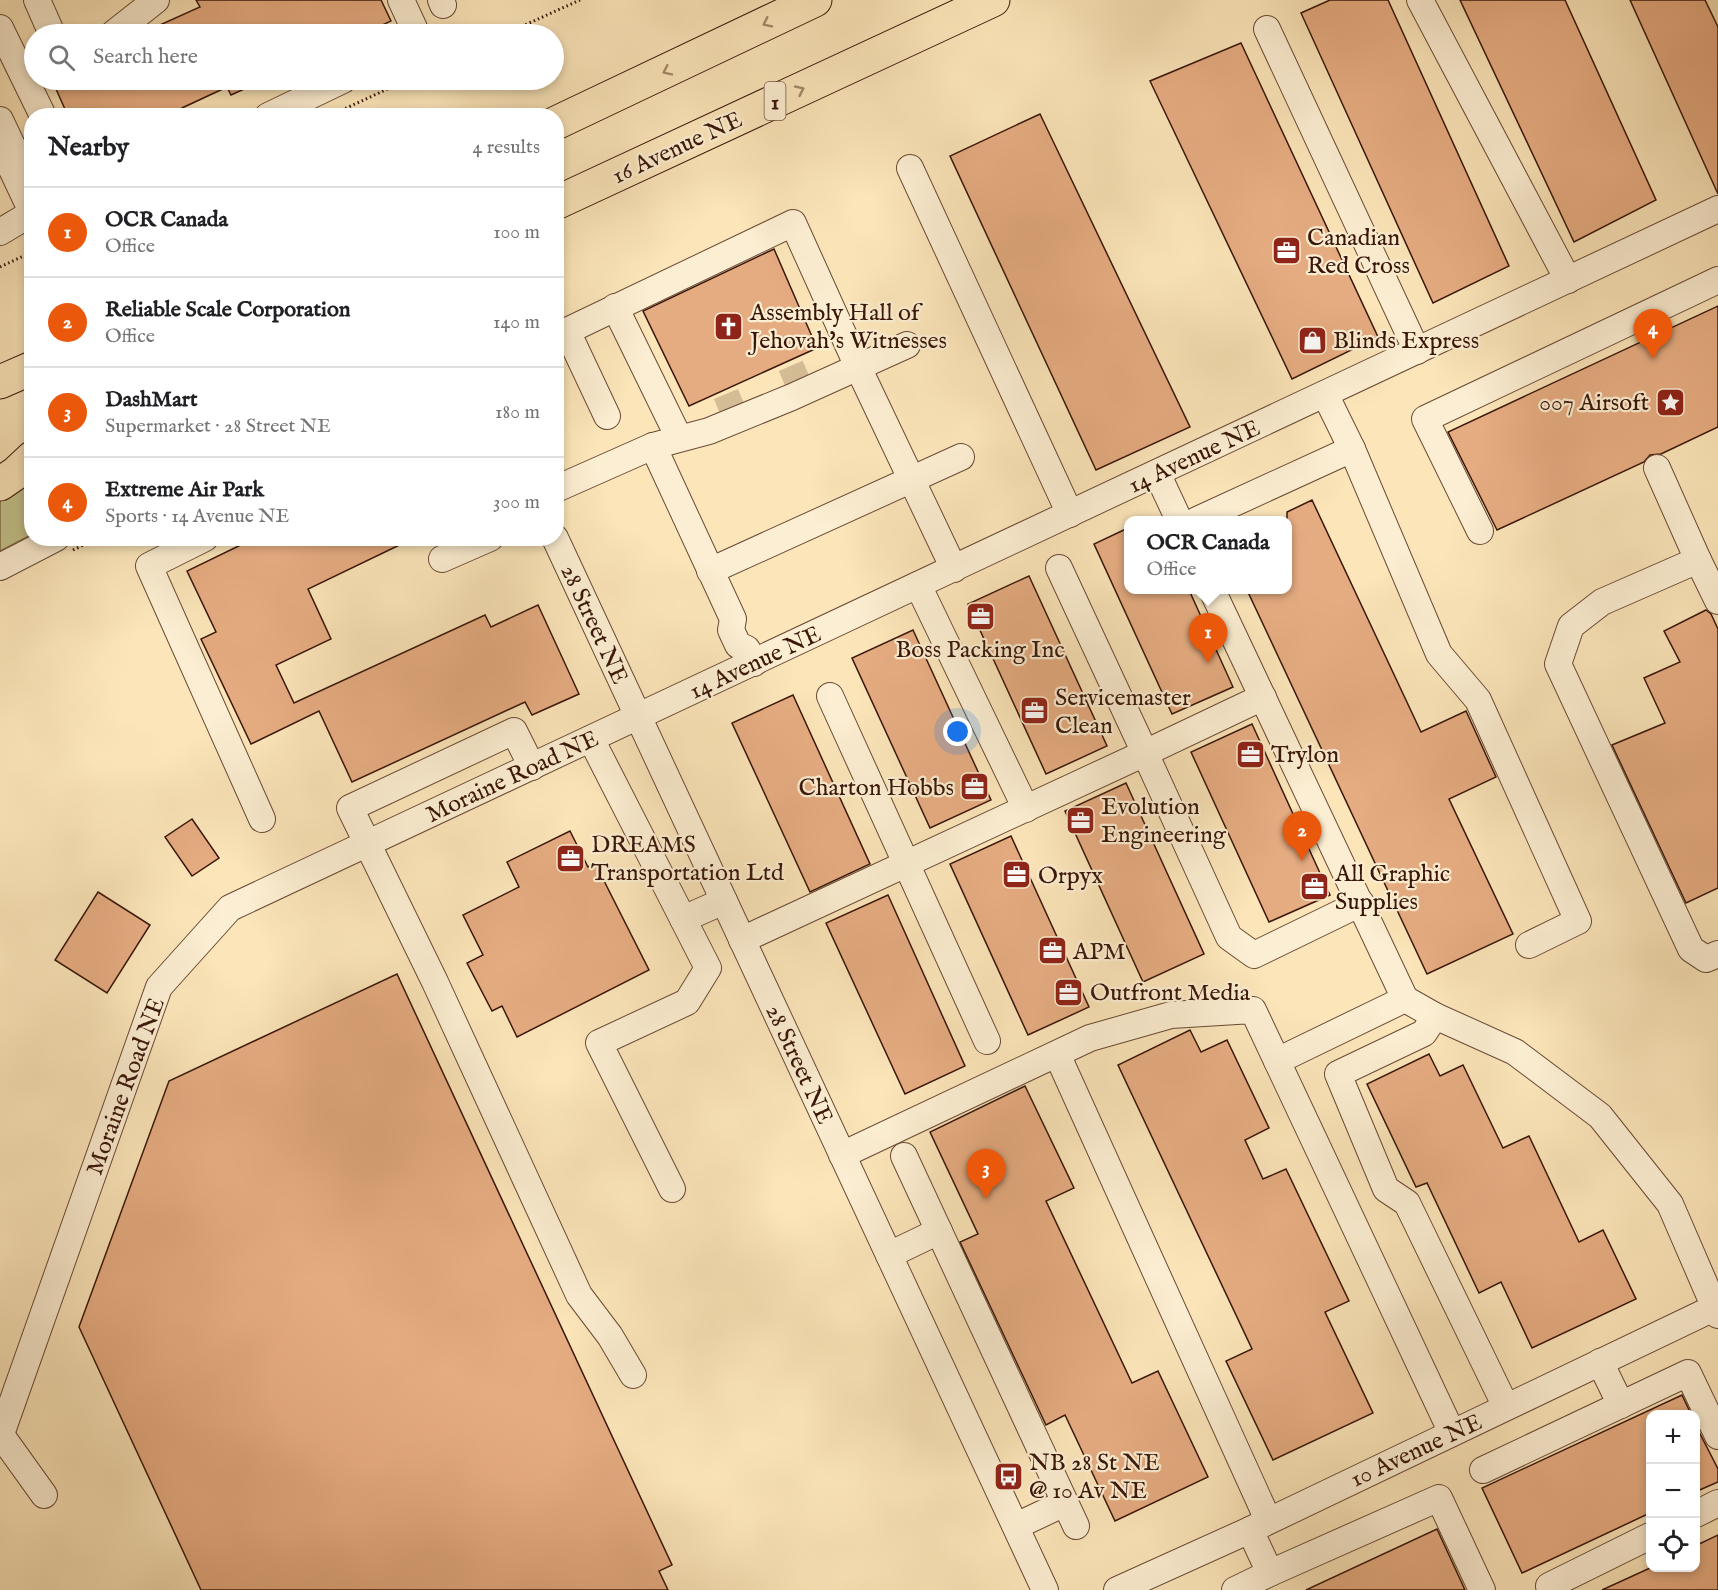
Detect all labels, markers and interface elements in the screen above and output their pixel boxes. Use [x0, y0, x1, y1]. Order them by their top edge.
one-way arrow [763, 15, 774, 27]
search box [24, 24, 564, 90]
icon: search [45, 41, 78, 74]
text: Search here [93, 43, 198, 71]
one-way arrow [662, 63, 673, 75]
road number: 1 [764, 82, 786, 120]
one-way arrow [793, 85, 804, 97]
street label: 16 Avenue NE [608, 105, 748, 192]
text: Nearby [48, 131, 129, 164]
text: 4 results [473, 135, 540, 160]
text: OCR Canada [105, 206, 228, 234]
text: 1 [64, 220, 71, 245]
text: 100 m [493, 220, 540, 245]
place label: Canadian Red Cross [1307, 223, 1410, 282]
text: Office [105, 234, 155, 259]
office icon: Canadian Red Cross [1270, 235, 1302, 267]
text: Reliable Scale Corporation [105, 296, 350, 324]
place label: Assembly Hall of Jehovah's Witnesses [747, 298, 947, 357]
text: 2 [63, 310, 72, 335]
text: 140 m [493, 310, 540, 335]
church icon: Assembly Hall of Jehovah's Witnesses [713, 310, 745, 342]
pin: 4 [1634, 310, 1672, 359]
text: Office [105, 324, 155, 349]
shop icon: Blinds Express [1296, 324, 1328, 356]
place label: Blinds Express [1333, 326, 1479, 357]
text: DashMart [105, 386, 197, 414]
place icon: 007 Airsoft [1654, 386, 1686, 418]
place label: 007 Airsoft [1539, 388, 1649, 419]
text: 3 [64, 400, 71, 425]
text: 180 m [495, 400, 540, 425]
street label: 14 Avenue NE [1124, 413, 1265, 501]
text: Supermarket · 28 Street NE [105, 414, 331, 439]
text: Extreme Air Park [105, 476, 264, 504]
text: 4 [63, 490, 72, 515]
text: 300 m [493, 490, 540, 515]
text: Sports · 14 Avenue NE [105, 504, 289, 529]
popup [1124, 516, 1292, 594]
text: OCR Canada [1146, 529, 1270, 557]
text: Office [1146, 557, 1196, 582]
street label: 28 Street NE [553, 560, 635, 689]
office icon: Boss Packing Inc [964, 600, 996, 632]
pin: 1 [1188, 614, 1228, 663]
street label: 14 Avenue NE [685, 619, 826, 707]
place label: Boss Packing Inc [895, 635, 1065, 666]
place label: Servicemaster Clean [1055, 683, 1191, 742]
office icon: Servicemaster Clean [1018, 695, 1050, 727]
your location [943, 717, 972, 746]
street label: Moraine Road NE [421, 724, 604, 831]
office icon: Trylon [1234, 738, 1266, 770]
place label: Trylon [1271, 740, 1339, 771]
office icon: Charton Hobbs [959, 771, 991, 803]
place label: Charton Hobbs [799, 773, 954, 804]
place label: Evolution Engineering [1101, 792, 1227, 851]
office icon: Evolution Engineering [1064, 804, 1096, 836]
pin: 2 [1282, 812, 1322, 861]
place label: DREAMS Transportation Ltd [591, 830, 784, 889]
office icon: DREAMS Transportation Ltd [554, 842, 586, 874]
office icon: Orpyx [1001, 859, 1033, 891]
place label: All Graphic Supplies [1334, 859, 1450, 918]
place label: Orpyx [1038, 861, 1103, 892]
office icon: All Graphic Supplies [1298, 871, 1330, 903]
office icon: APM [1036, 935, 1068, 967]
place label: APM [1072, 937, 1126, 968]
office icon: Outfront Media [1053, 976, 1085, 1008]
place label: Outfront Media [1090, 978, 1251, 1009]
street label: Moraine Road NE [80, 993, 173, 1180]
street label: 28 Street NE [758, 1000, 840, 1129]
pin: 3 [966, 1150, 1006, 1199]
street label: 10 Avenue NE [1346, 1407, 1487, 1495]
map controls [1646, 1410, 1700, 1572]
button: + [1646, 1410, 1700, 1464]
place label: NB 28 St NE @ 10 Av NE [1029, 1448, 1160, 1507]
bus stop icon: NB 28 St NE @ 10 Av NE [992, 1460, 1024, 1492]
button: − [1646, 1464, 1700, 1518]
button: locate [1646, 1518, 1700, 1572]

